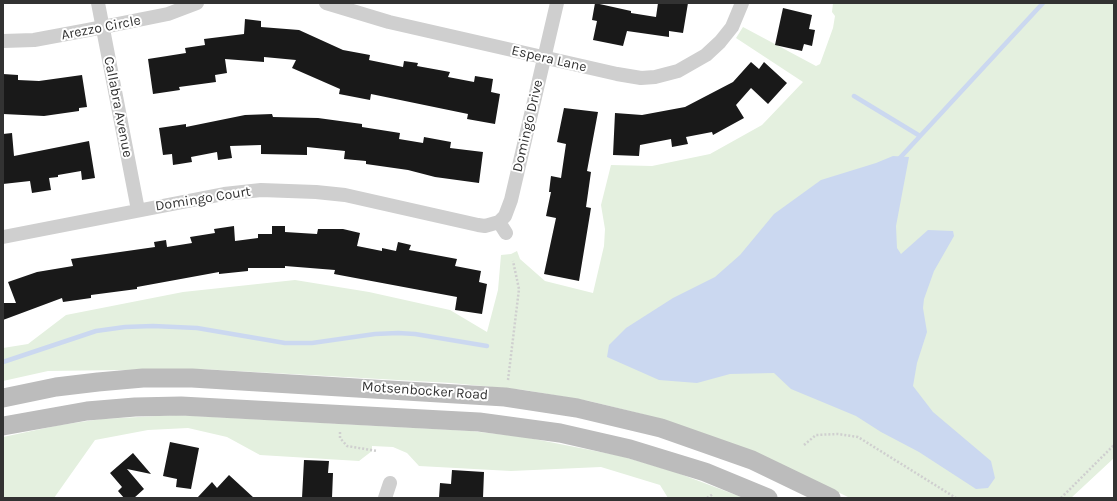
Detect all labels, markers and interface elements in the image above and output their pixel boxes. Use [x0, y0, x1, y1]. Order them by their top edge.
street label: Arezzo Circle [60, 12, 142, 44]
street label: Espera Lane [510, 42, 588, 76]
street label: Callabra Avenue [100, 55, 136, 159]
street label: Domingo Drive [509, 78, 547, 174]
street label: Domingo Court [154, 183, 252, 215]
street label: Motsenbocker Road [361, 378, 489, 404]

